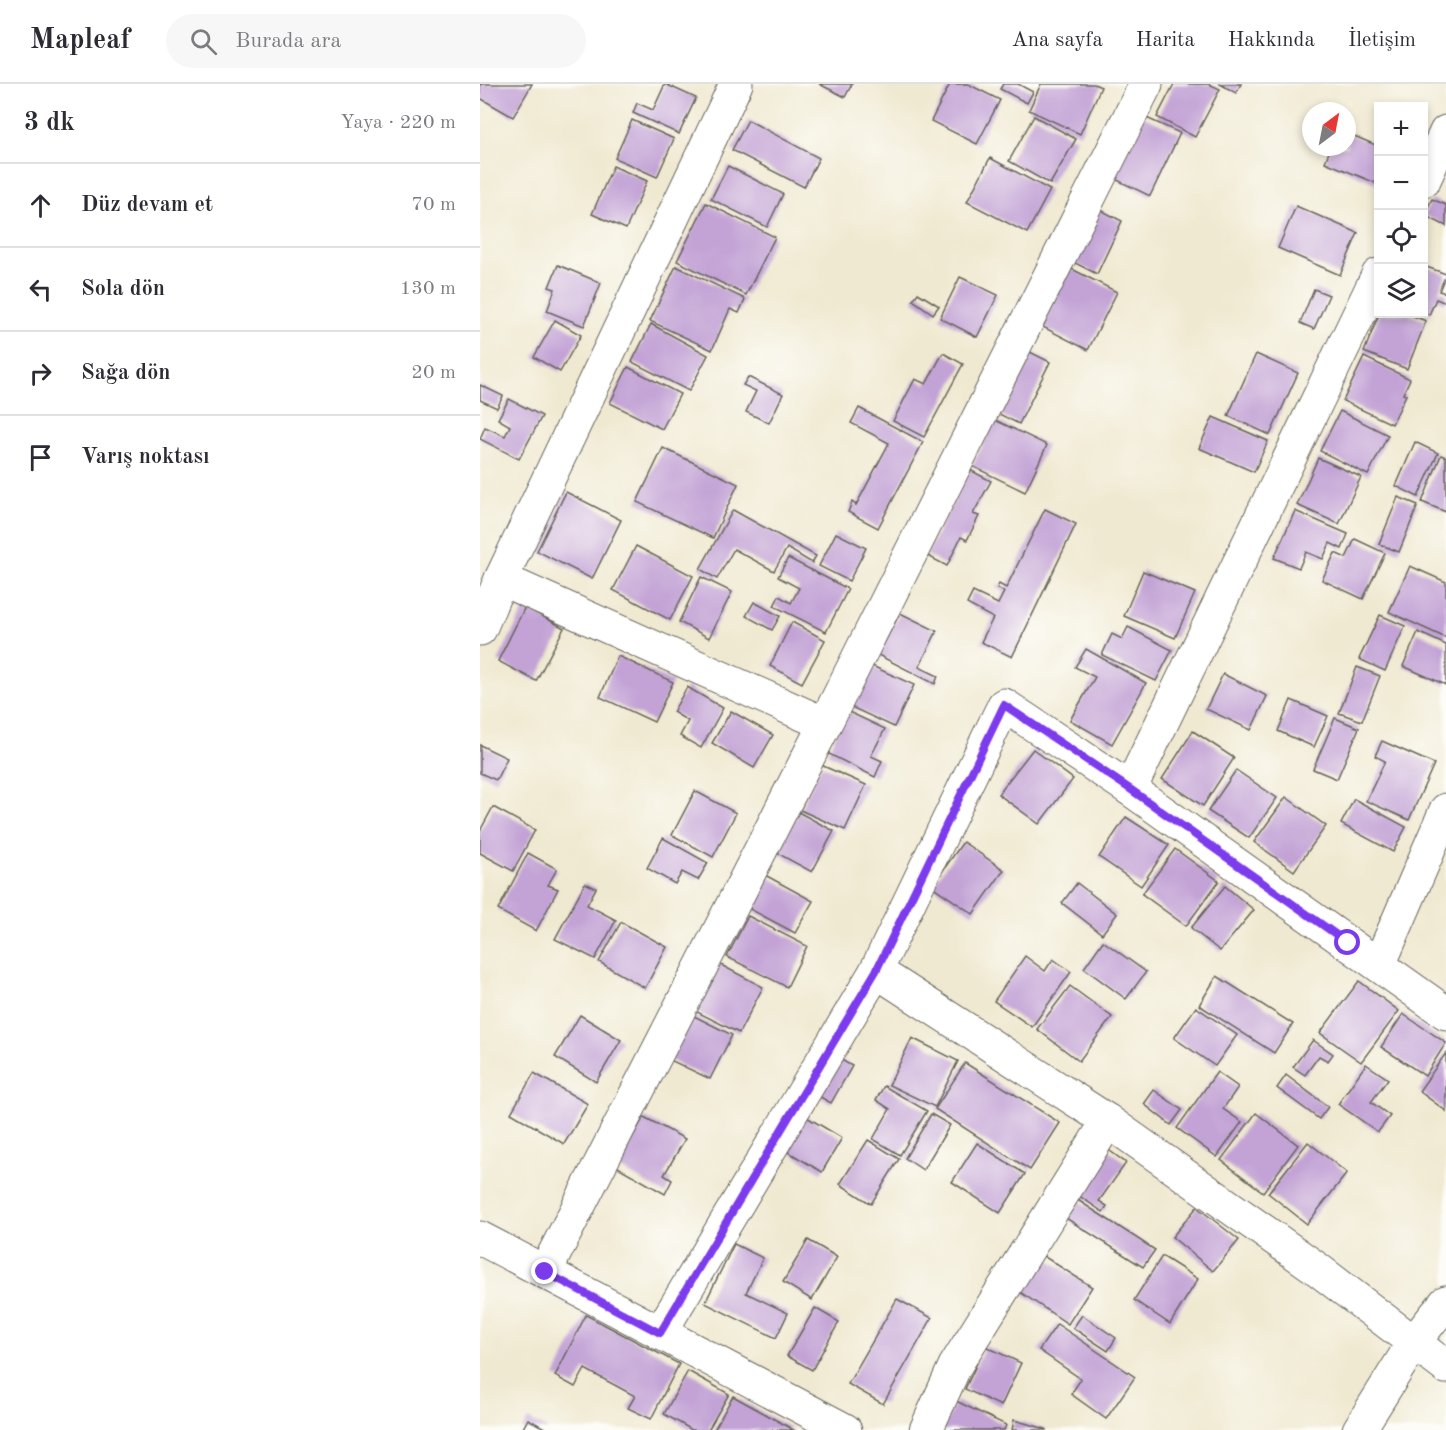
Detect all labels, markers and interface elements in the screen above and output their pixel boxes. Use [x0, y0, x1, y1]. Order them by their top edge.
search box [166, 14, 586, 68]
icon: search [187, 25, 220, 58]
text: Mapleaf [30, 27, 130, 55]
text: Burada ara [235, 30, 341, 52]
text: Ana sayfa [1012, 30, 1103, 51]
text: Harita [1136, 30, 1195, 51]
text: Hakkında [1228, 30, 1315, 51]
text: İletişim [1348, 30, 1416, 51]
north arrow [1302, 102, 1356, 156]
map controls [1374, 102, 1428, 318]
button: + [1374, 102, 1428, 156]
text: 3 dk [24, 110, 75, 136]
text: Yaya · 220 m [340, 113, 456, 133]
button: − [1374, 156, 1428, 210]
icon: ahead [24, 189, 57, 222]
text: Düz devam et [81, 194, 213, 216]
text: 70 m [411, 195, 456, 215]
button: locate [1374, 210, 1428, 264]
button: layers [1374, 264, 1428, 318]
icon: left [24, 273, 57, 306]
text: Sola dön [81, 278, 165, 300]
text: 130 m [400, 279, 456, 299]
icon: right [24, 357, 57, 390]
text: Sağa dön [81, 362, 171, 384]
text: 20 m [411, 363, 456, 383]
icon: arrive [24, 441, 57, 474]
text: Varış noktası [81, 446, 210, 468]
route start [1334, 929, 1360, 955]
route end [531, 1258, 557, 1284]

